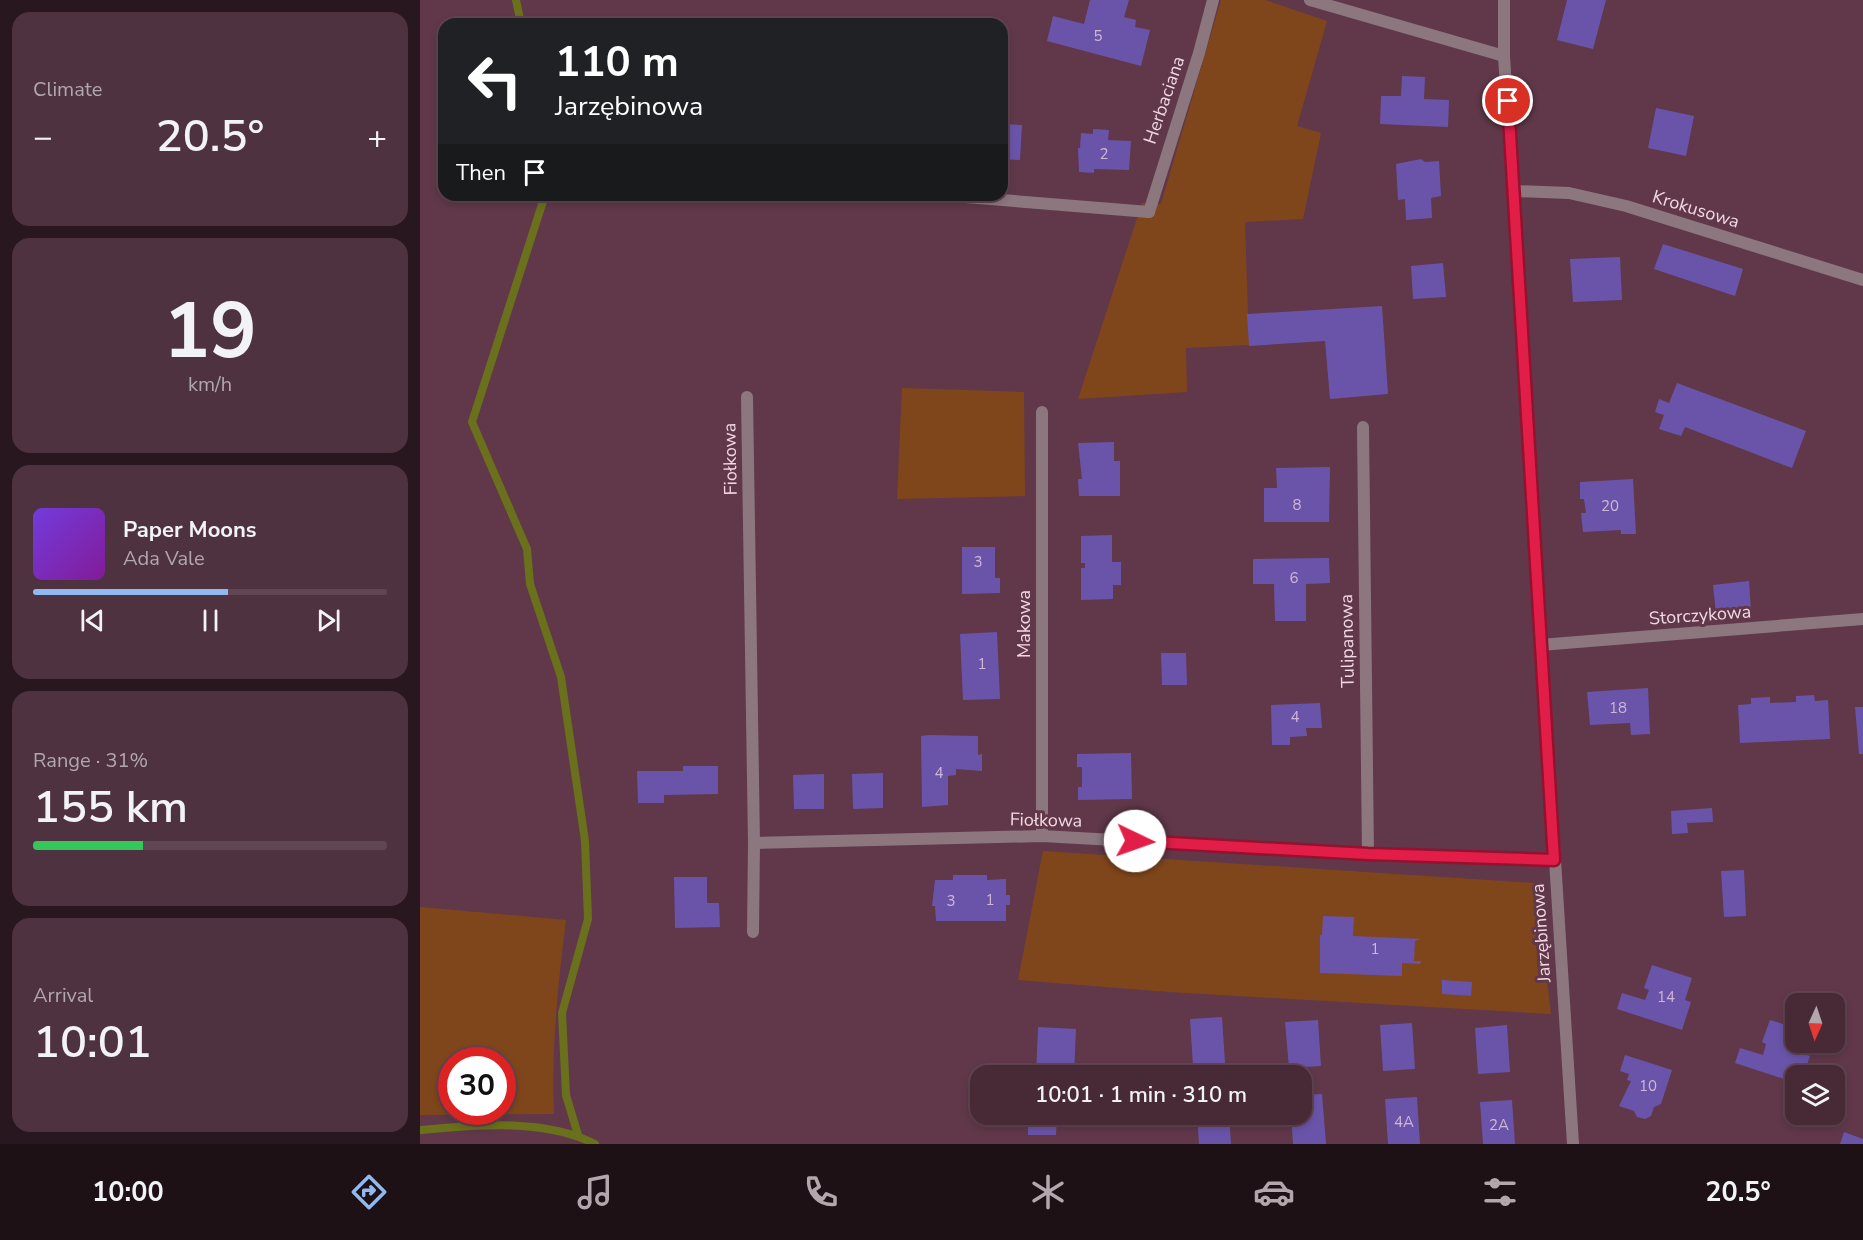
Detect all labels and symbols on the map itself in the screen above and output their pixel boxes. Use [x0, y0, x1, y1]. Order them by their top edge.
house number: 5 [1093, 26, 1103, 46]
street label: Herbaciana [1138, 53, 1190, 147]
pin [1482, 75, 1533, 126]
house number: 2 [1099, 144, 1109, 164]
street label: Krokusowa [1650, 184, 1742, 234]
street label: Fiołkowa [717, 423, 743, 495]
house number: 8 [1292, 495, 1302, 515]
house number: 20 [1601, 496, 1619, 516]
house number: 3 [973, 552, 983, 572]
house number: 6 [1289, 568, 1299, 588]
street label: Makowa [1012, 590, 1036, 658]
street label: Tulipanowa [1334, 594, 1360, 688]
street label: Storczykowa [1648, 599, 1752, 631]
house number: 1 [977, 654, 987, 674]
house number: 18 [1609, 698, 1627, 718]
house number: 4 [1290, 707, 1300, 727]
house number: 4 [934, 763, 944, 783]
street label: Fiołkowa [1010, 807, 1082, 833]
position arrow [1103, 809, 1167, 873]
street label: Jarzębinowa [1526, 883, 1556, 984]
house number: 1 [985, 890, 995, 910]
house number: 3 [946, 891, 956, 911]
house number: 1 [1370, 939, 1380, 959]
house number: 14 [1657, 987, 1675, 1007]
north arrow [1785, 993, 1845, 1053]
speed limit sign: 30 [438, 1047, 516, 1125]
house number: 10 [1639, 1076, 1657, 1096]
house number: 4A [1394, 1112, 1414, 1132]
house number: 2A [1489, 1115, 1509, 1135]

